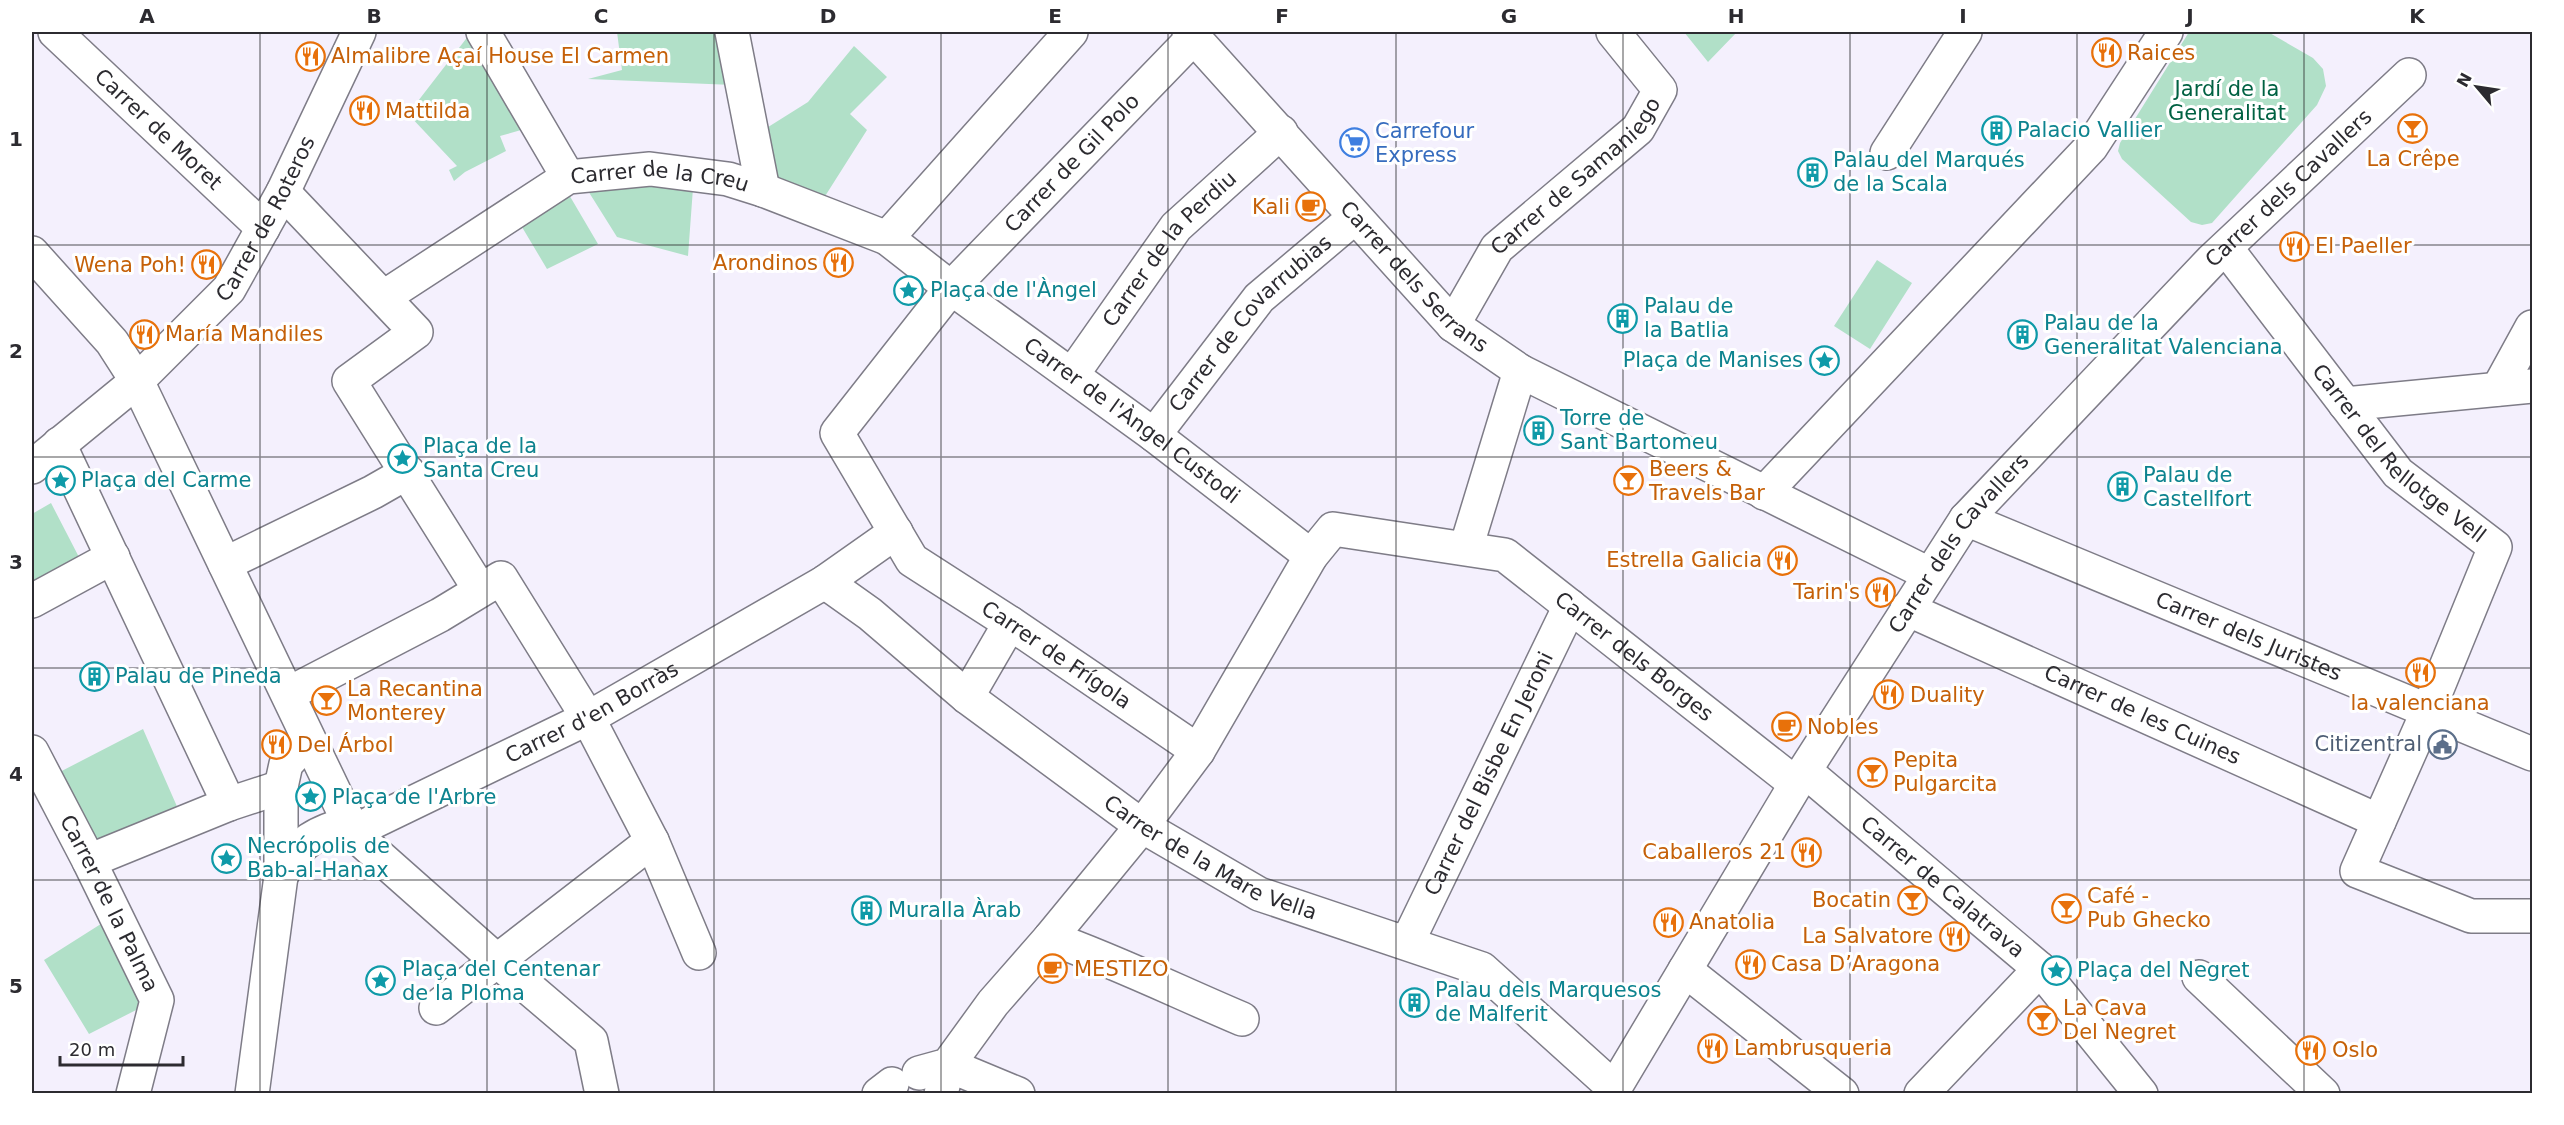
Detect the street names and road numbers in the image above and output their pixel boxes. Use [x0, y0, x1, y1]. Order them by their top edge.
street label: Carrer de Moret [90, 64, 227, 195]
street label: Carrer de Gil Polo [1000, 89, 1144, 237]
street label: Carrer de Samaniego [1486, 93, 1665, 260]
street label: Carrer dels Cavallers [2200, 104, 2377, 272]
street label: Carrer de Roteros [211, 132, 320, 307]
street label: Carrer de la Creu [569, 157, 752, 197]
street label: Carrer de la Perdiu [1098, 166, 1241, 331]
street label: Carrer dels Serrans [1335, 196, 1493, 357]
street label: Carrer de Covarrubias [1164, 230, 1336, 417]
street label: Carrer de l'Àngel Custodi [1019, 333, 1245, 509]
street label: Carrer del Rellotge Vell [2307, 360, 2490, 548]
street label: Carrer dels Cavallers [1884, 449, 2034, 638]
street label: Carrer dels Borges [1550, 587, 1718, 726]
street label: Carrer dels Juristes [2152, 587, 2345, 686]
street label: Carrer de Frígola [977, 596, 1136, 714]
street label: Carrer del Bisbe En Jeroni [1420, 648, 1558, 900]
street label: Carrer d'en Borràs [502, 657, 683, 768]
street label: Carrer de les Cuines [2040, 660, 2244, 769]
street label: Carrer de la Mare Vella [1099, 790, 1320, 925]
street label: Carrer de la Palma [55, 811, 163, 996]
street label: Carrer de Calatrava [1856, 811, 2029, 963]

